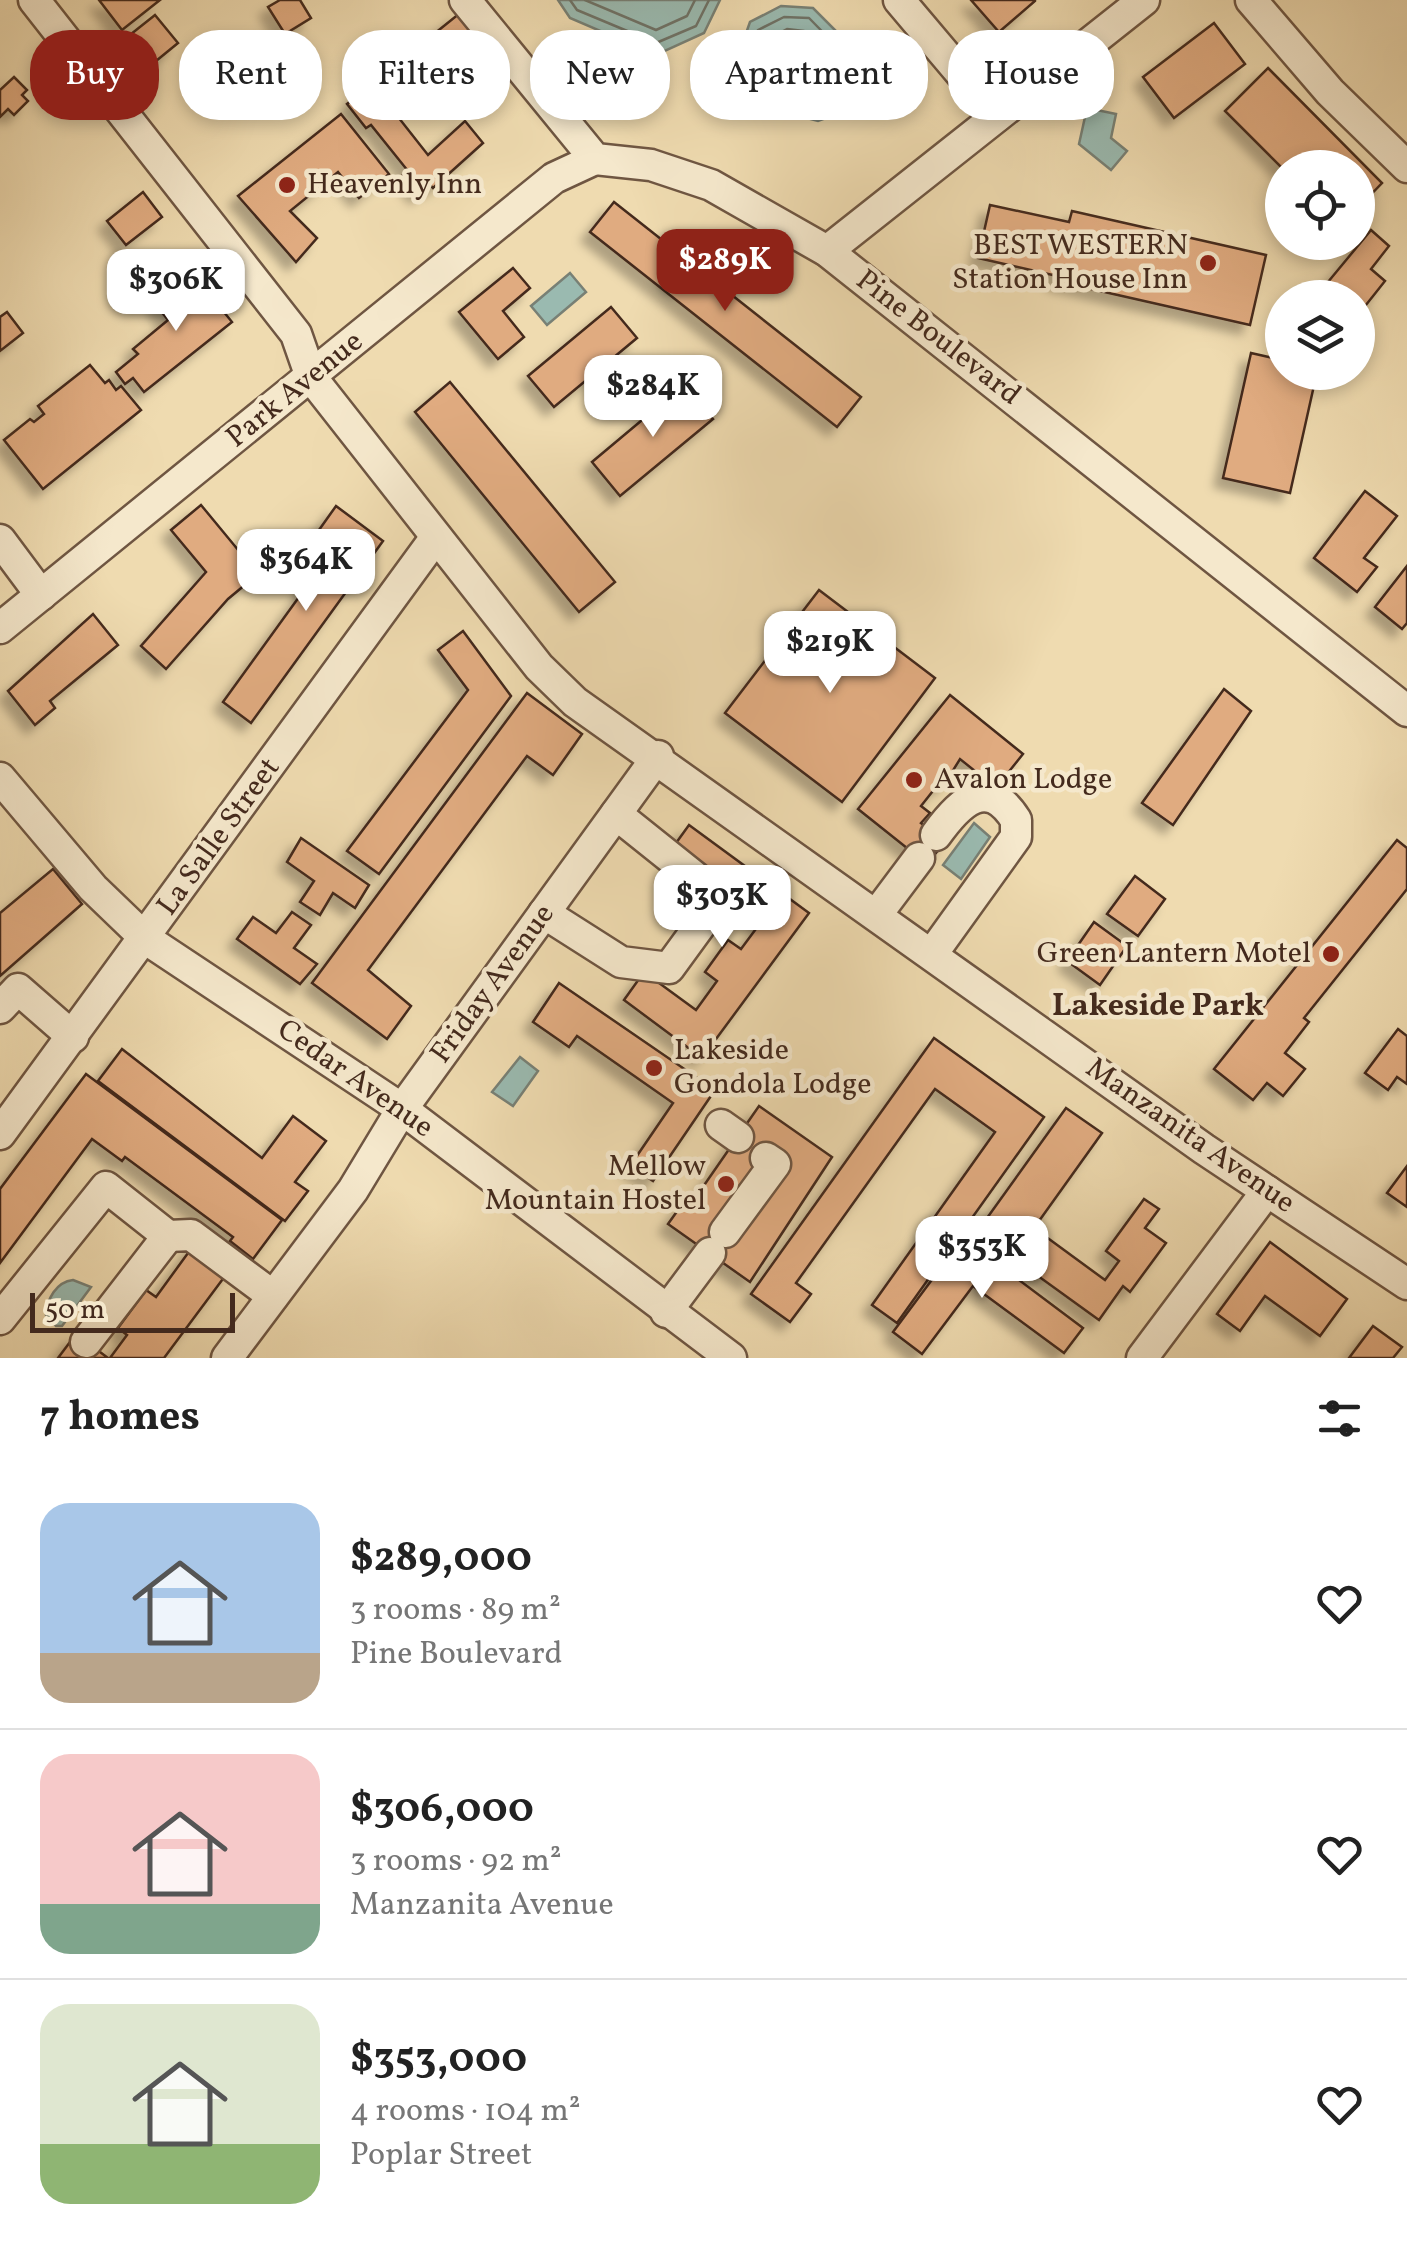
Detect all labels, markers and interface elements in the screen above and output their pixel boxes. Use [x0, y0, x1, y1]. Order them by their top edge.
chip: Buy [30, 30, 159, 120]
chip: Rent [179, 30, 322, 120]
chip: Filters [342, 30, 510, 120]
chip: New [530, 30, 670, 120]
chip: Apartment [690, 30, 928, 120]
chip: House [948, 30, 1114, 120]
map controls [1265, 150, 1375, 390]
button: locate [1265, 150, 1375, 260]
place label: Heavenly Inn [307, 164, 482, 206]
marker: Heavenly Inn [276, 174, 298, 196]
place label: BEST WESTERN Station House Inn [952, 225, 1188, 301]
pin: $289K [655, 229, 795, 314]
text: $289K [679, 239, 771, 283]
pin: $306K [106, 249, 246, 334]
marker: BEST WESTERN Station House Inn [1197, 252, 1219, 274]
text: $306K [129, 259, 223, 303]
street label: Pine Boulevard [847, 260, 1029, 416]
button: layers [1265, 280, 1375, 390]
street label: Park Avenue [218, 322, 372, 458]
pin: $284K [583, 355, 723, 440]
text: $284K [606, 365, 700, 409]
pin: $364K [236, 529, 376, 614]
text: $364K [259, 539, 353, 583]
pin: $219K [760, 611, 900, 696]
text: $219K [786, 621, 874, 665]
street label: La Salle Street [147, 749, 291, 925]
place label: Avalon Lodge [934, 759, 1112, 801]
marker: Avalon Lodge [903, 769, 925, 791]
pin: $303K [652, 865, 792, 950]
text: $303K [676, 875, 768, 919]
street label: Friday Avenue [421, 896, 565, 1072]
place label: Green Lantern Motel [1037, 933, 1311, 975]
marker: Green Lantern Motel [1320, 943, 1342, 965]
district label: Lakeside Park [1052, 985, 1264, 1029]
street label: Cedar Avenue [268, 1009, 442, 1149]
place label: Lakeside Gondola Lodge [674, 1030, 872, 1106]
street label: Manzanita Avenue [1077, 1048, 1303, 1224]
marker: Lakeside Gondola Lodge [643, 1057, 665, 1079]
place label: Mellow Mountain Hostel [485, 1146, 706, 1222]
marker: Mellow Mountain Hostel [715, 1173, 737, 1195]
pin: $353K [912, 1216, 1052, 1301]
text: $353K [937, 1226, 1027, 1270]
scale bar [30, 1288, 235, 1332]
text: 50 m [45, 1291, 105, 1330]
text: 7 homes [40, 1389, 200, 1448]
icon: filters [1312, 1391, 1367, 1446]
text: $289,000 [350, 1530, 532, 1589]
icon: home [120, 1543, 240, 1663]
icon: heart [1312, 1576, 1367, 1631]
text: 3 rooms · 89 m² [350, 1589, 561, 1633]
text: Pine Boulevard [350, 1633, 563, 1677]
text: $306,000 [350, 1781, 534, 1840]
icon: home [120, 1794, 240, 1914]
icon: heart [1312, 1827, 1367, 1882]
text: 3 rooms · 92 m² [350, 1840, 562, 1884]
text: Manzanita Avenue [350, 1884, 614, 1928]
text: $353,000 [350, 2031, 527, 2090]
icon: home [120, 2044, 240, 2164]
icon: heart [1312, 2077, 1367, 2132]
text: 4 rooms · 104 m² [350, 2090, 581, 2134]
text: Poplar Street [350, 2134, 532, 2178]

